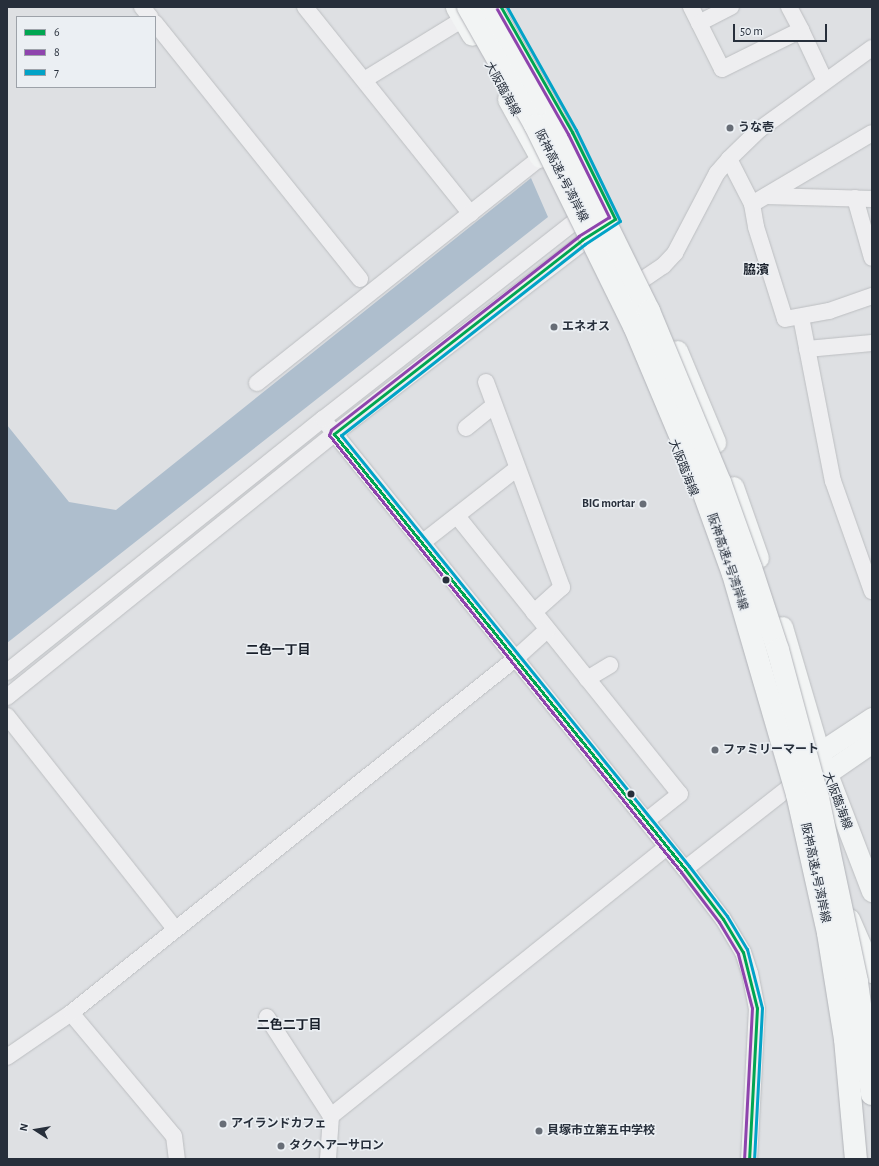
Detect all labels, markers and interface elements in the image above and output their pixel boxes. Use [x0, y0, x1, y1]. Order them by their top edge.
legend [16, 16, 156, 88]
scale bar [735, 16, 829, 42]
text: 50 m [740, 25, 763, 37]
text: 6 [54, 26, 60, 38]
text: 8 [54, 46, 60, 58]
street label: 大阪臨海線 [481, 59, 523, 119]
text: 7 [54, 66, 59, 78]
place label: うな壱 [738, 121, 774, 135]
marker: うな壱 [725, 123, 735, 133]
street label: 阪神高速4号湾岸線 [531, 127, 591, 225]
district label: 脇濱 [743, 263, 769, 279]
place label: エネオス [562, 320, 610, 334]
marker: エネオス [549, 322, 559, 332]
street label: 大阪臨海線 [665, 437, 701, 499]
place label: BIG mortar [582, 497, 635, 511]
marker: BIG mortar [638, 499, 648, 509]
street label: 阪神高速4号湾岸線 [704, 512, 750, 612]
unlabelled marker [441, 575, 451, 585]
district label: 二色一丁目 [246, 643, 310, 659]
place label: ファミリーマート [723, 743, 819, 757]
marker: ファミリーマート [710, 745, 720, 755]
street label: 大阪臨海線 [820, 770, 854, 832]
unlabelled marker [626, 789, 636, 799]
street label: 阪神高速4号湾岸線 [797, 822, 833, 924]
district label: 二色二丁目 [257, 1018, 321, 1034]
north arrow [16, 1110, 56, 1150]
place label: アイランドカフェ [231, 1117, 327, 1131]
marker: アイランドカフェ [218, 1119, 228, 1129]
text: N [18, 1123, 30, 1132]
place label: 貝塚市立第五中学校 [547, 1124, 655, 1138]
marker: 貝塚市立第五中学校 [534, 1126, 544, 1136]
place label: タクヘアーサロン [289, 1139, 384, 1153]
marker: タクヘアーサロン [276, 1141, 286, 1151]

